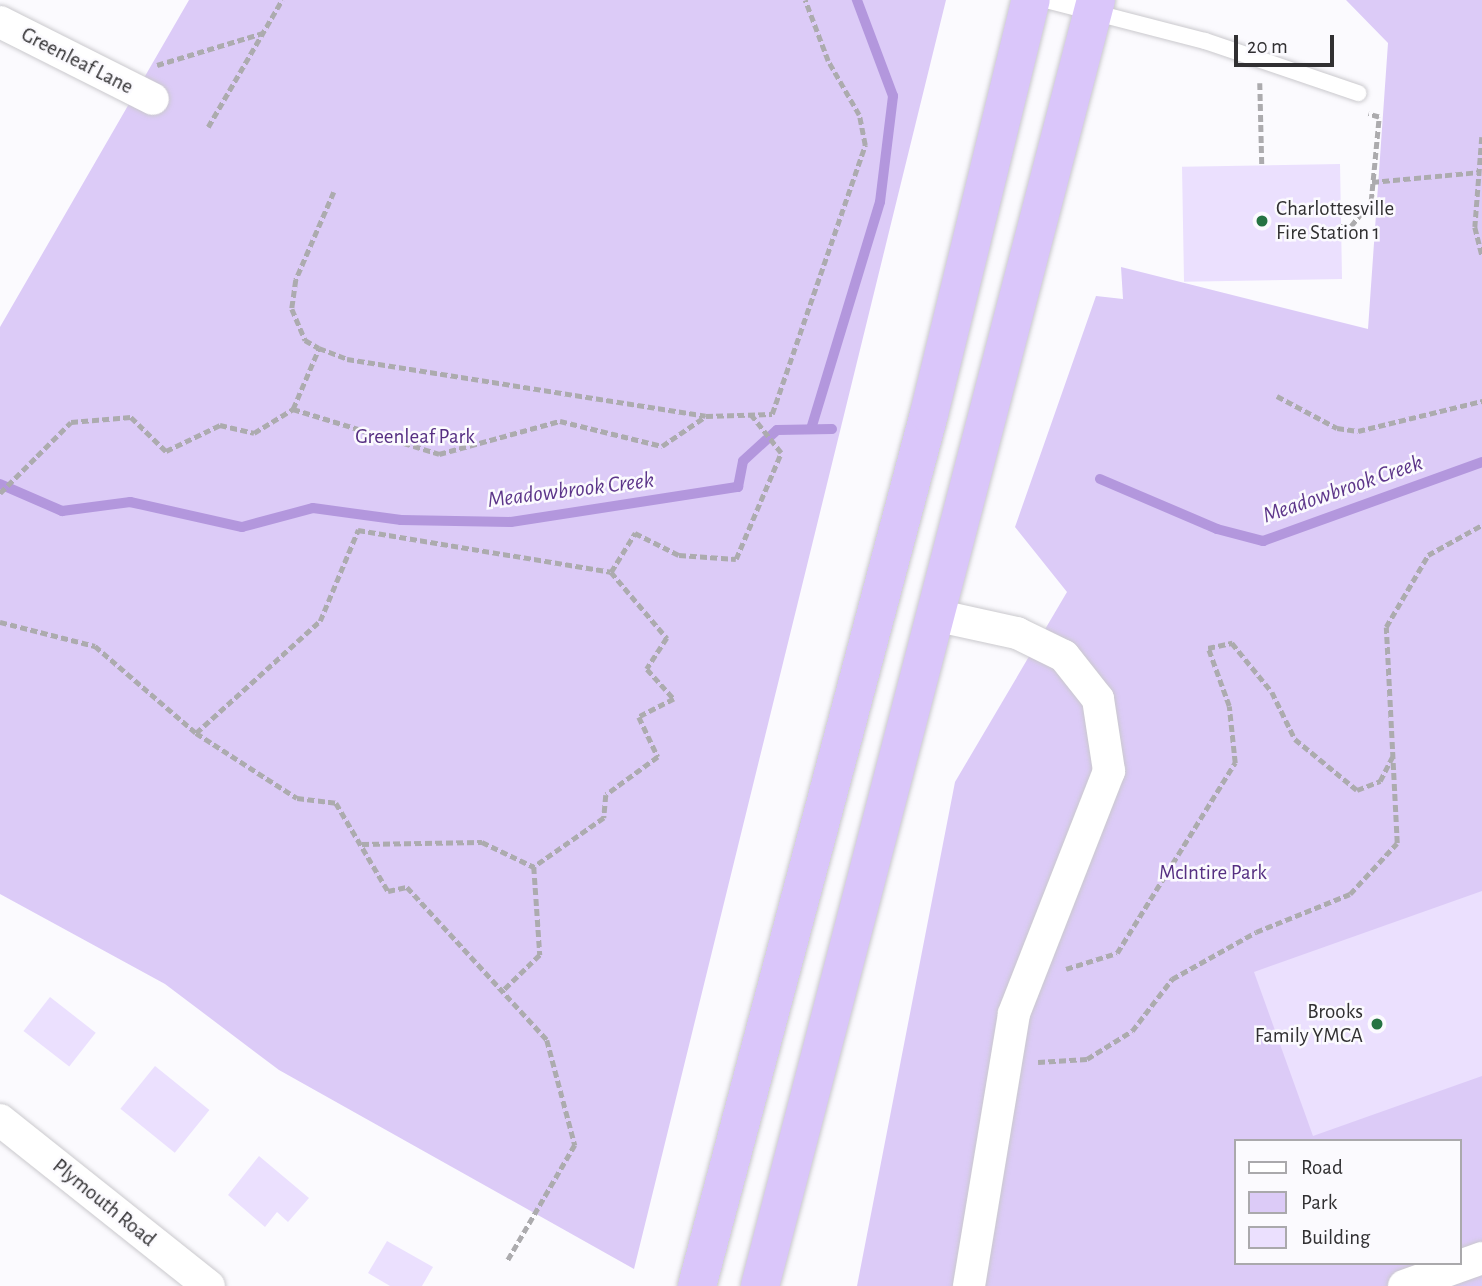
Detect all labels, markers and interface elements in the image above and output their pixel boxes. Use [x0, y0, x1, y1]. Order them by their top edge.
scale bar [1237, 21, 1337, 65]
street label: Greenleaf Lane [17, 22, 137, 100]
text: 20 m [1247, 36, 1288, 57]
place label: Charlottesville Fire Station 1 [1276, 196, 1394, 246]
marker: Charlottesville Fire Station 1 [1254, 213, 1270, 229]
park label: Greenleaf Park [355, 424, 475, 450]
water label: Meadowbrook Creek [1259, 450, 1427, 530]
water label: Meadowbrook Creek [486, 467, 656, 515]
park label: McIntire Park [1159, 860, 1267, 886]
place label: Brooks Family YMCA [1255, 999, 1363, 1049]
marker: Brooks Family YMCA [1369, 1016, 1385, 1032]
legend [1234, 1139, 1461, 1265]
street label: Plymouth Road [47, 1154, 161, 1252]
text: Road [1301, 1157, 1343, 1178]
text: Park [1301, 1192, 1337, 1213]
text: Building [1301, 1227, 1370, 1248]

